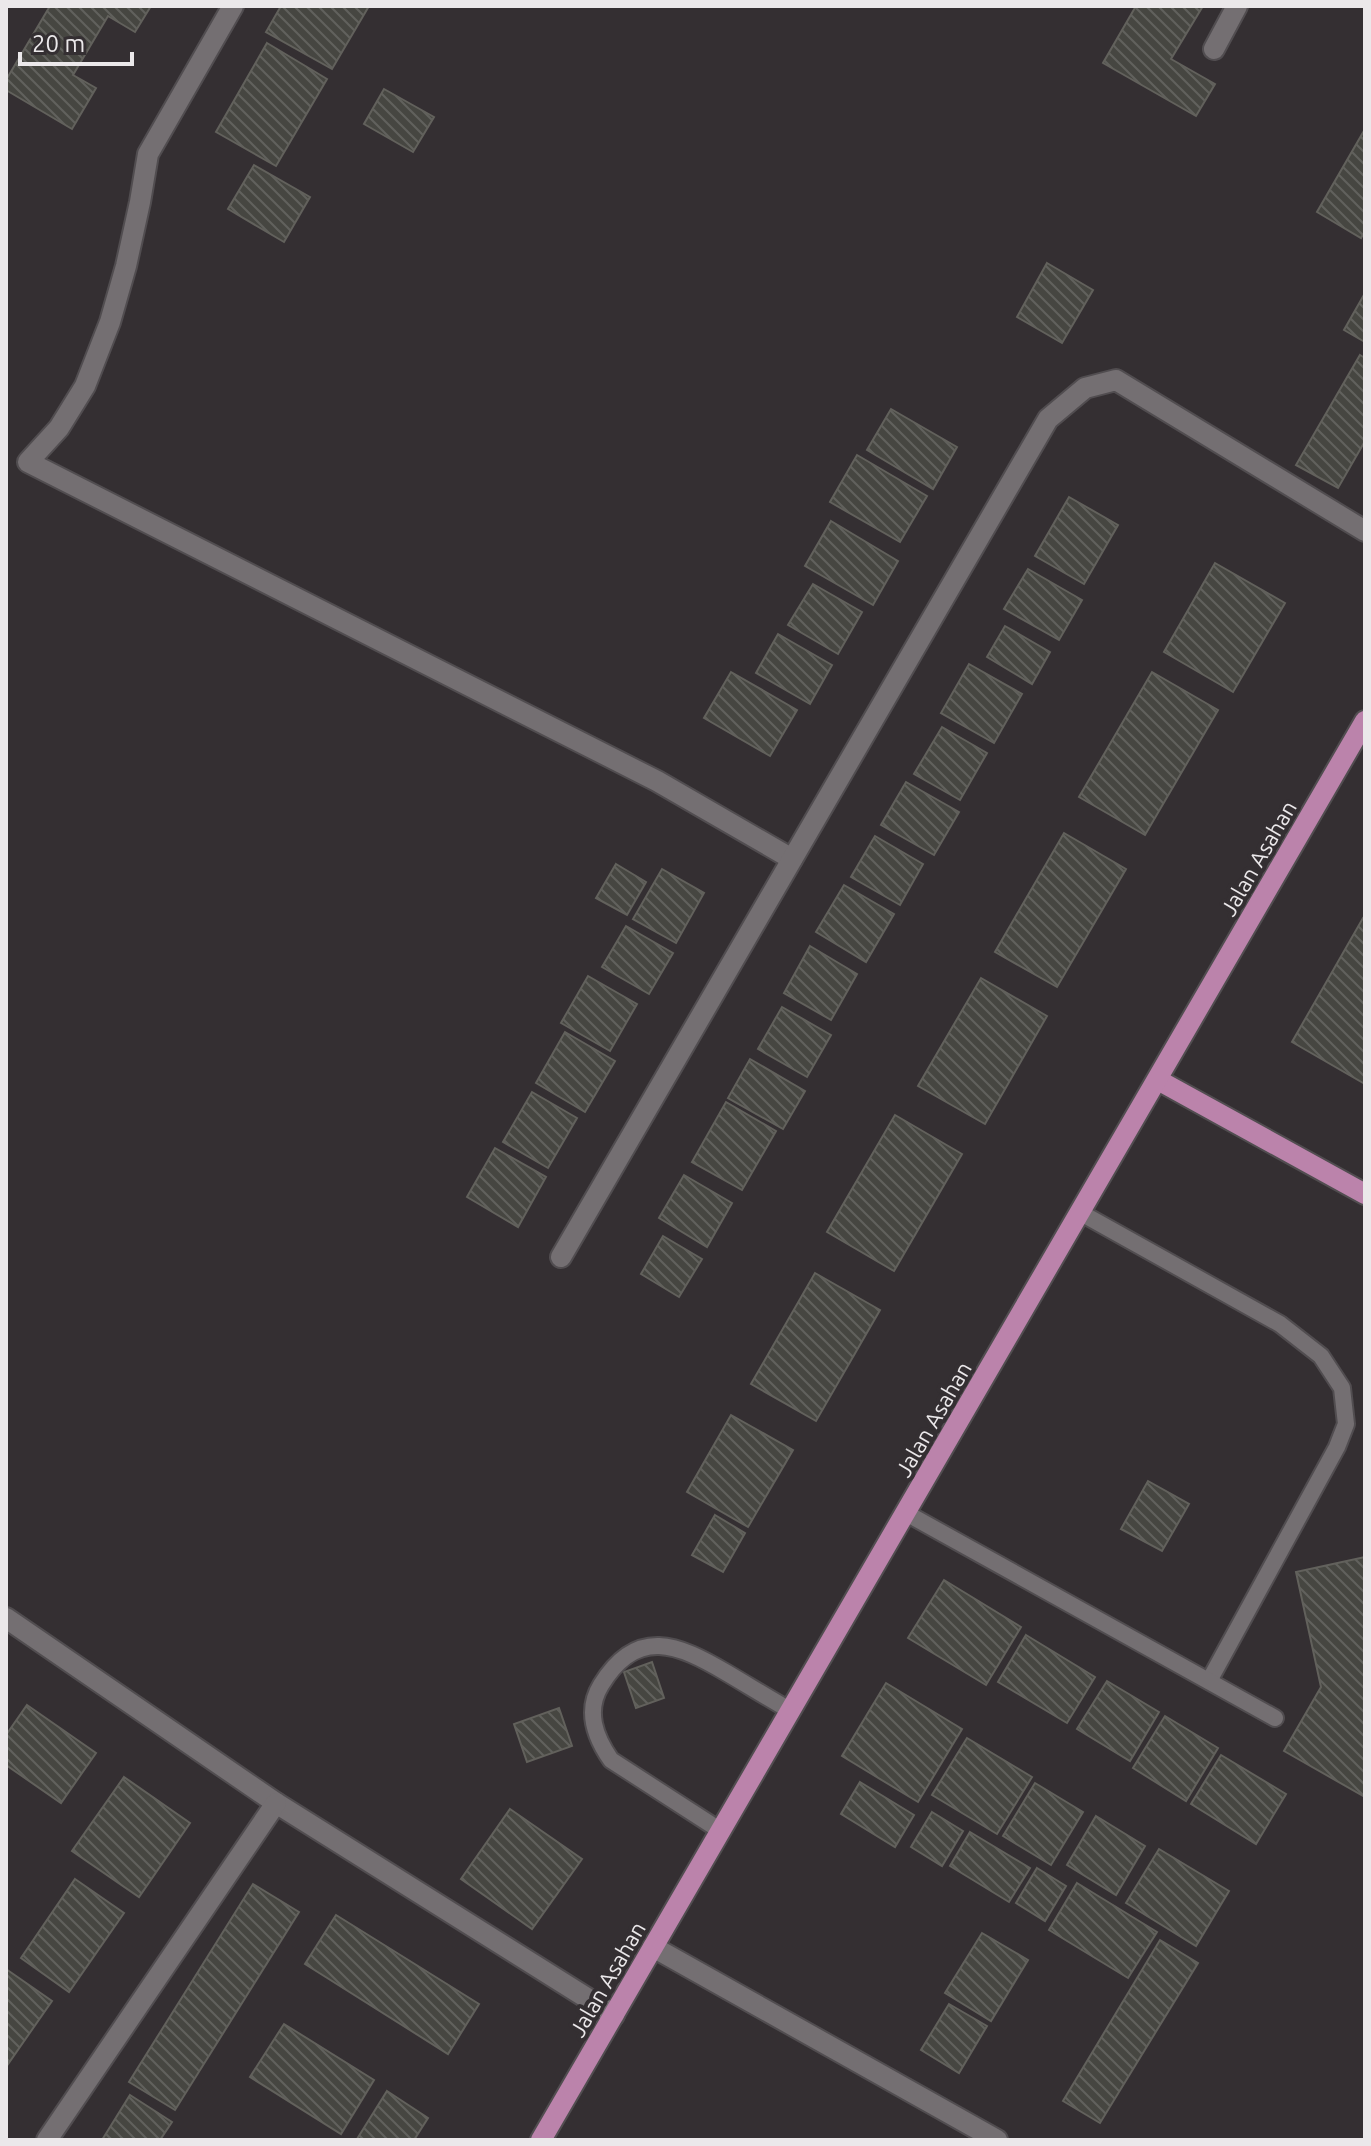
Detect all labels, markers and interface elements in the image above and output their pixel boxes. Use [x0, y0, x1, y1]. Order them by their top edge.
scale bar [20, 16, 132, 66]
text: 20 m [32, 30, 85, 57]
street label: Jalan Asahan [1215, 796, 1301, 920]
street label: Jalan Asahan [890, 1357, 976, 1481]
street label: Jalan Asahan [564, 1917, 650, 2041]

